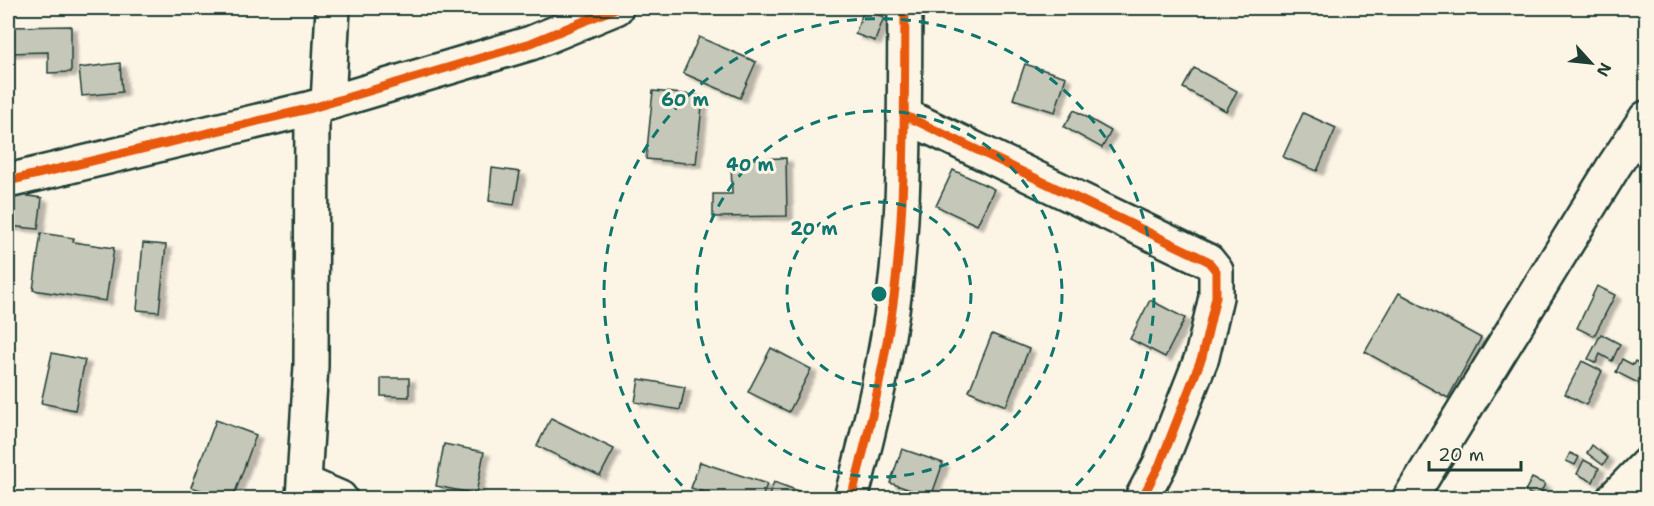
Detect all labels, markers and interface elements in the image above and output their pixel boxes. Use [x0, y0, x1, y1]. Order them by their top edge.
north arrow [1561, 33, 1621, 93]
text: N [1592, 59, 1616, 80]
text: 60 m [661, 88, 709, 112]
text: 40 m [726, 153, 774, 177]
text: 20 m [790, 217, 838, 241]
centre of rings [869, 284, 889, 304]
scale bar [1429, 434, 1520, 472]
text: 20 m [1438, 443, 1484, 467]

